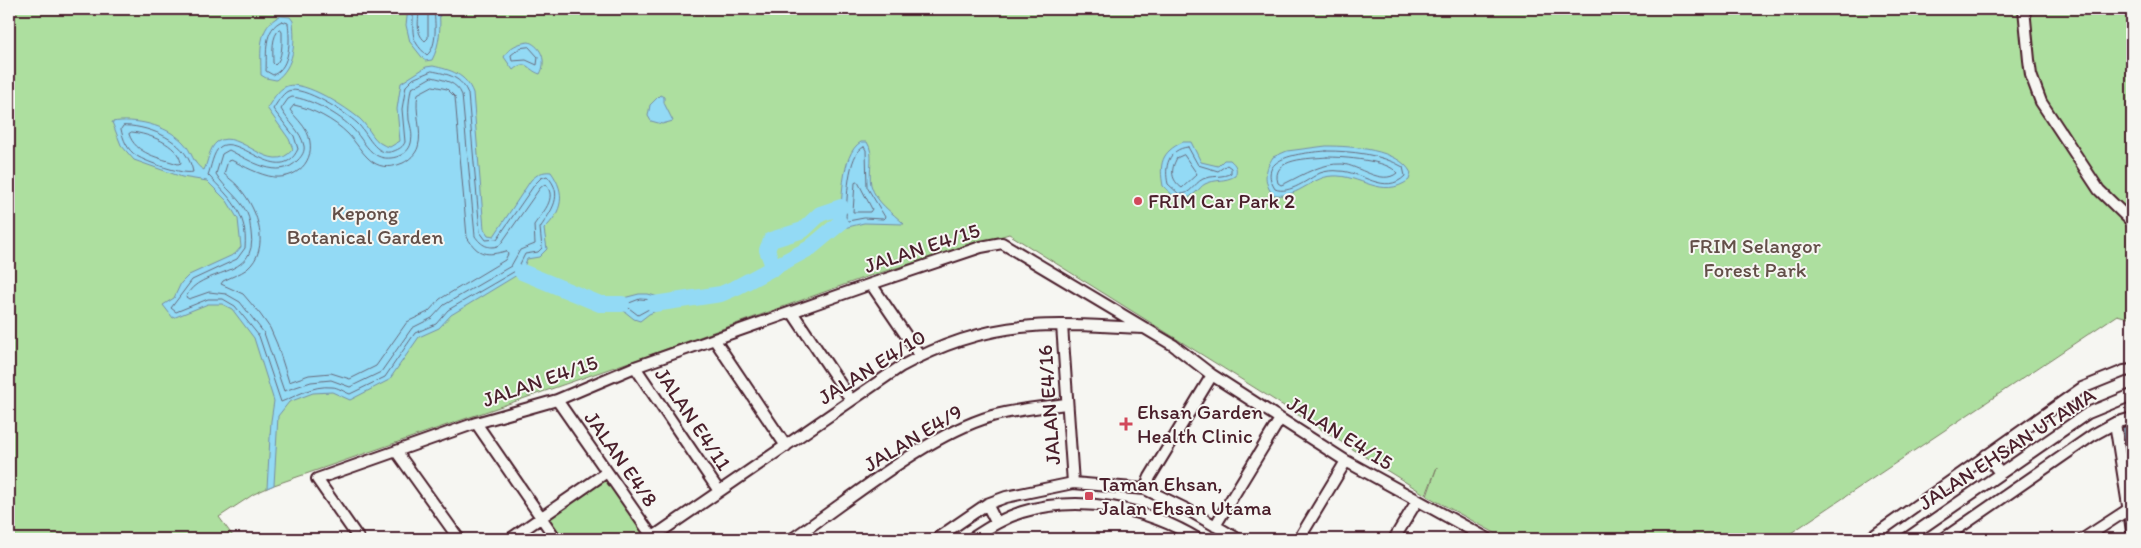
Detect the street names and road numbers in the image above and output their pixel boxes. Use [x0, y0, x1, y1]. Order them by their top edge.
street label: JALAN E4/15 [861, 217, 983, 278]
street label: JALAN E4/10 [813, 324, 930, 410]
street label: JALAN E4/16 [1032, 344, 1065, 466]
street label: JALAN E4/15 [479, 349, 601, 412]
street label: JALAN E4/11 [650, 362, 737, 475]
street label: JALAN EHSAN UTAMA [1913, 382, 2100, 515]
street label: JALAN E4/15 [1283, 390, 1398, 475]
street label: JALAN E4/9 [859, 398, 966, 477]
street label: JALAN E4/8 [579, 406, 663, 511]

